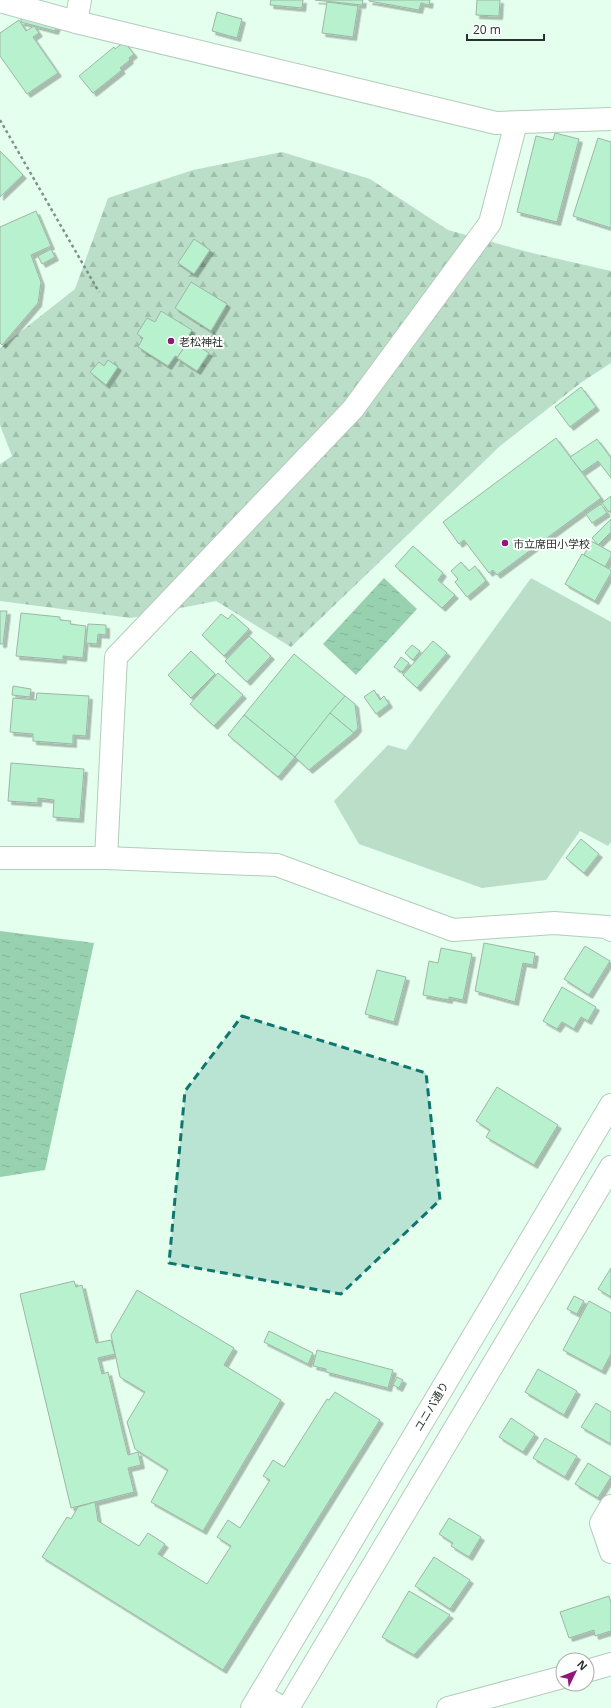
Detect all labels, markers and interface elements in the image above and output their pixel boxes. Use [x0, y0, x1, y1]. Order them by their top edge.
scale bar [467, 16, 544, 42]
text: 20 m [473, 21, 501, 38]
place label: 老松神社 [179, 334, 223, 349]
marker: 老松神社 [166, 336, 176, 346]
place label: 市立席田小学校 [513, 536, 590, 551]
marker: 市立席田小学校 [500, 538, 510, 548]
street label: ユニバ通り [410, 1379, 452, 1433]
north arrow [555, 1652, 595, 1692]
text: N [574, 1656, 591, 1673]

